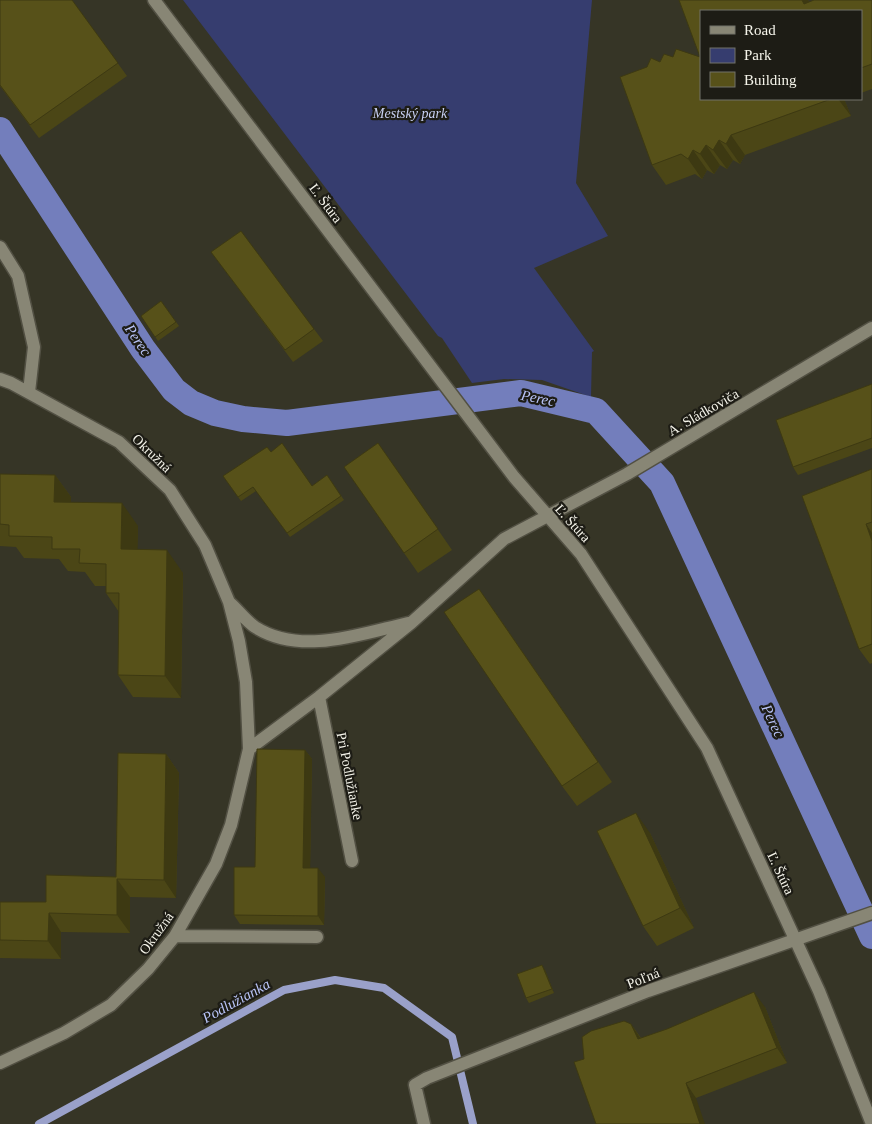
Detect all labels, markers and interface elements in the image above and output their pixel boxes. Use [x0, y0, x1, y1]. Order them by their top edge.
legend [700, 10, 862, 100]
text: Road [744, 22, 776, 38]
text: Park [744, 47, 772, 63]
text: Building [744, 72, 797, 88]
park label: Mestský park [372, 106, 448, 121]
street label: Ľ. Štúra [306, 180, 346, 226]
water label: Perec [121, 320, 154, 359]
street label: A. Sládkoviča [665, 386, 742, 439]
water label: Perec [519, 387, 557, 409]
street label: Okružná [129, 431, 175, 476]
street label: Ľ. Štúra [552, 501, 595, 546]
water label: Perec [758, 701, 788, 740]
street label: Pri Podlužianke [334, 731, 365, 821]
street label: Ľ. Štúra [764, 849, 798, 898]
street label: Okružná [136, 909, 177, 957]
street label: Poľná [625, 965, 662, 992]
water label: Podlužianka [198, 976, 273, 1027]

